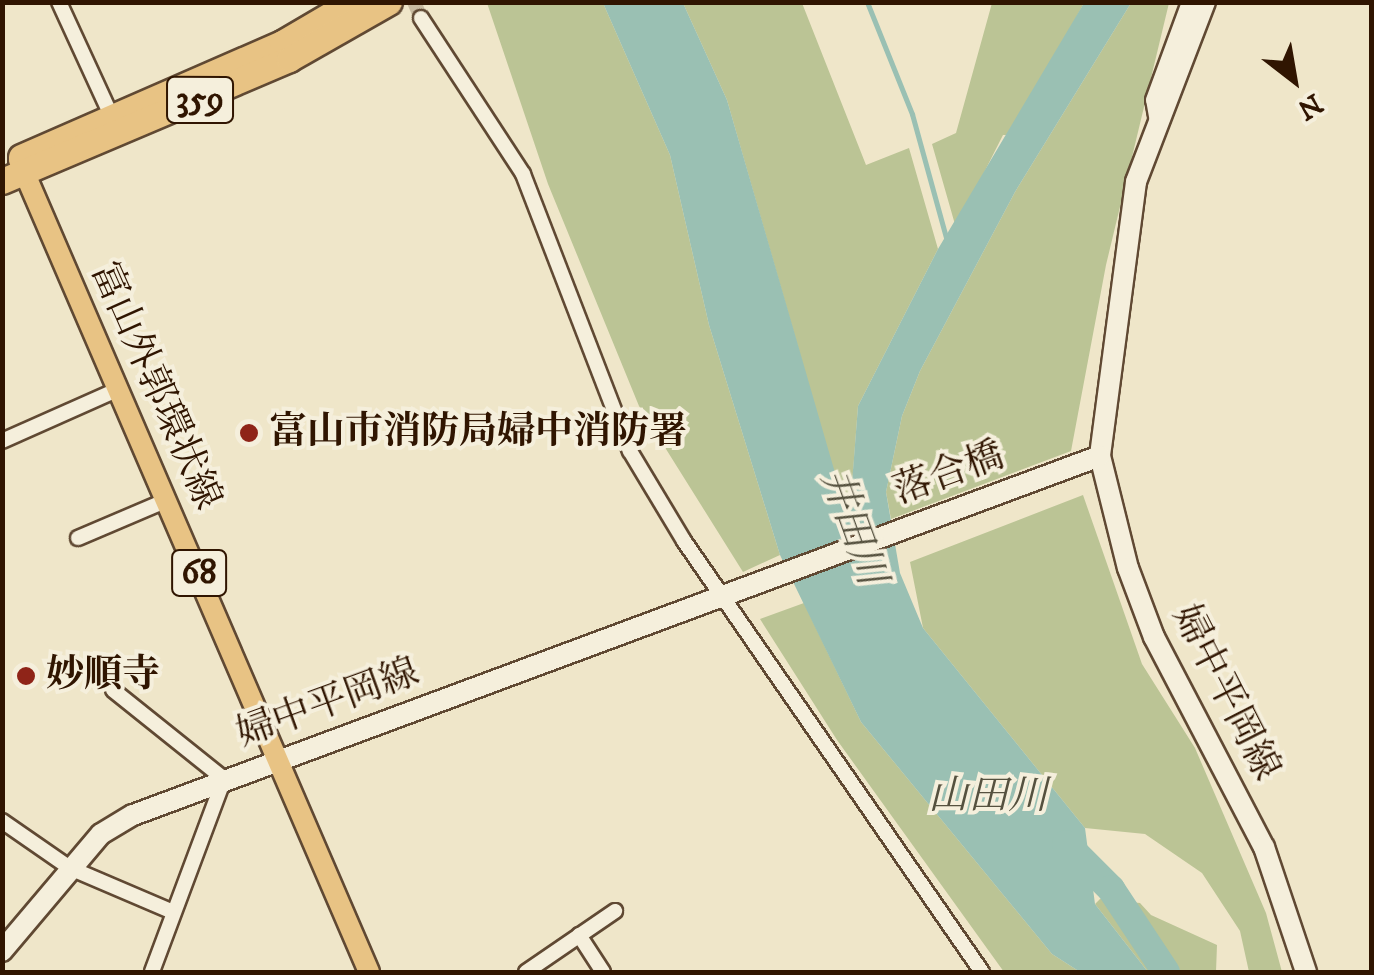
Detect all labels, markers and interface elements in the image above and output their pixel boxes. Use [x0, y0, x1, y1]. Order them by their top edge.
north arrow [1244, 30, 1344, 130]
road number: 359 [165, 70, 235, 130]
text: N [1291, 85, 1329, 127]
street label: 富山外郭環状線 [80, 255, 230, 517]
place label: 富山市消防局婦中消防署 [269, 410, 687, 456]
marker: 富山市消防局婦中消防署 [238, 422, 260, 444]
street label: 落合橋 [888, 433, 1010, 515]
water label: 井田川 [809, 462, 895, 592]
road number: 68 [169, 543, 229, 603]
street label: 婦中平岡線 [1162, 598, 1288, 788]
street label: 婦中平岡線 [231, 650, 425, 758]
place label: 妙順寺 [46, 653, 160, 699]
marker: 妙順寺 [15, 665, 37, 687]
water label: 山田川 [928, 773, 1048, 821]

